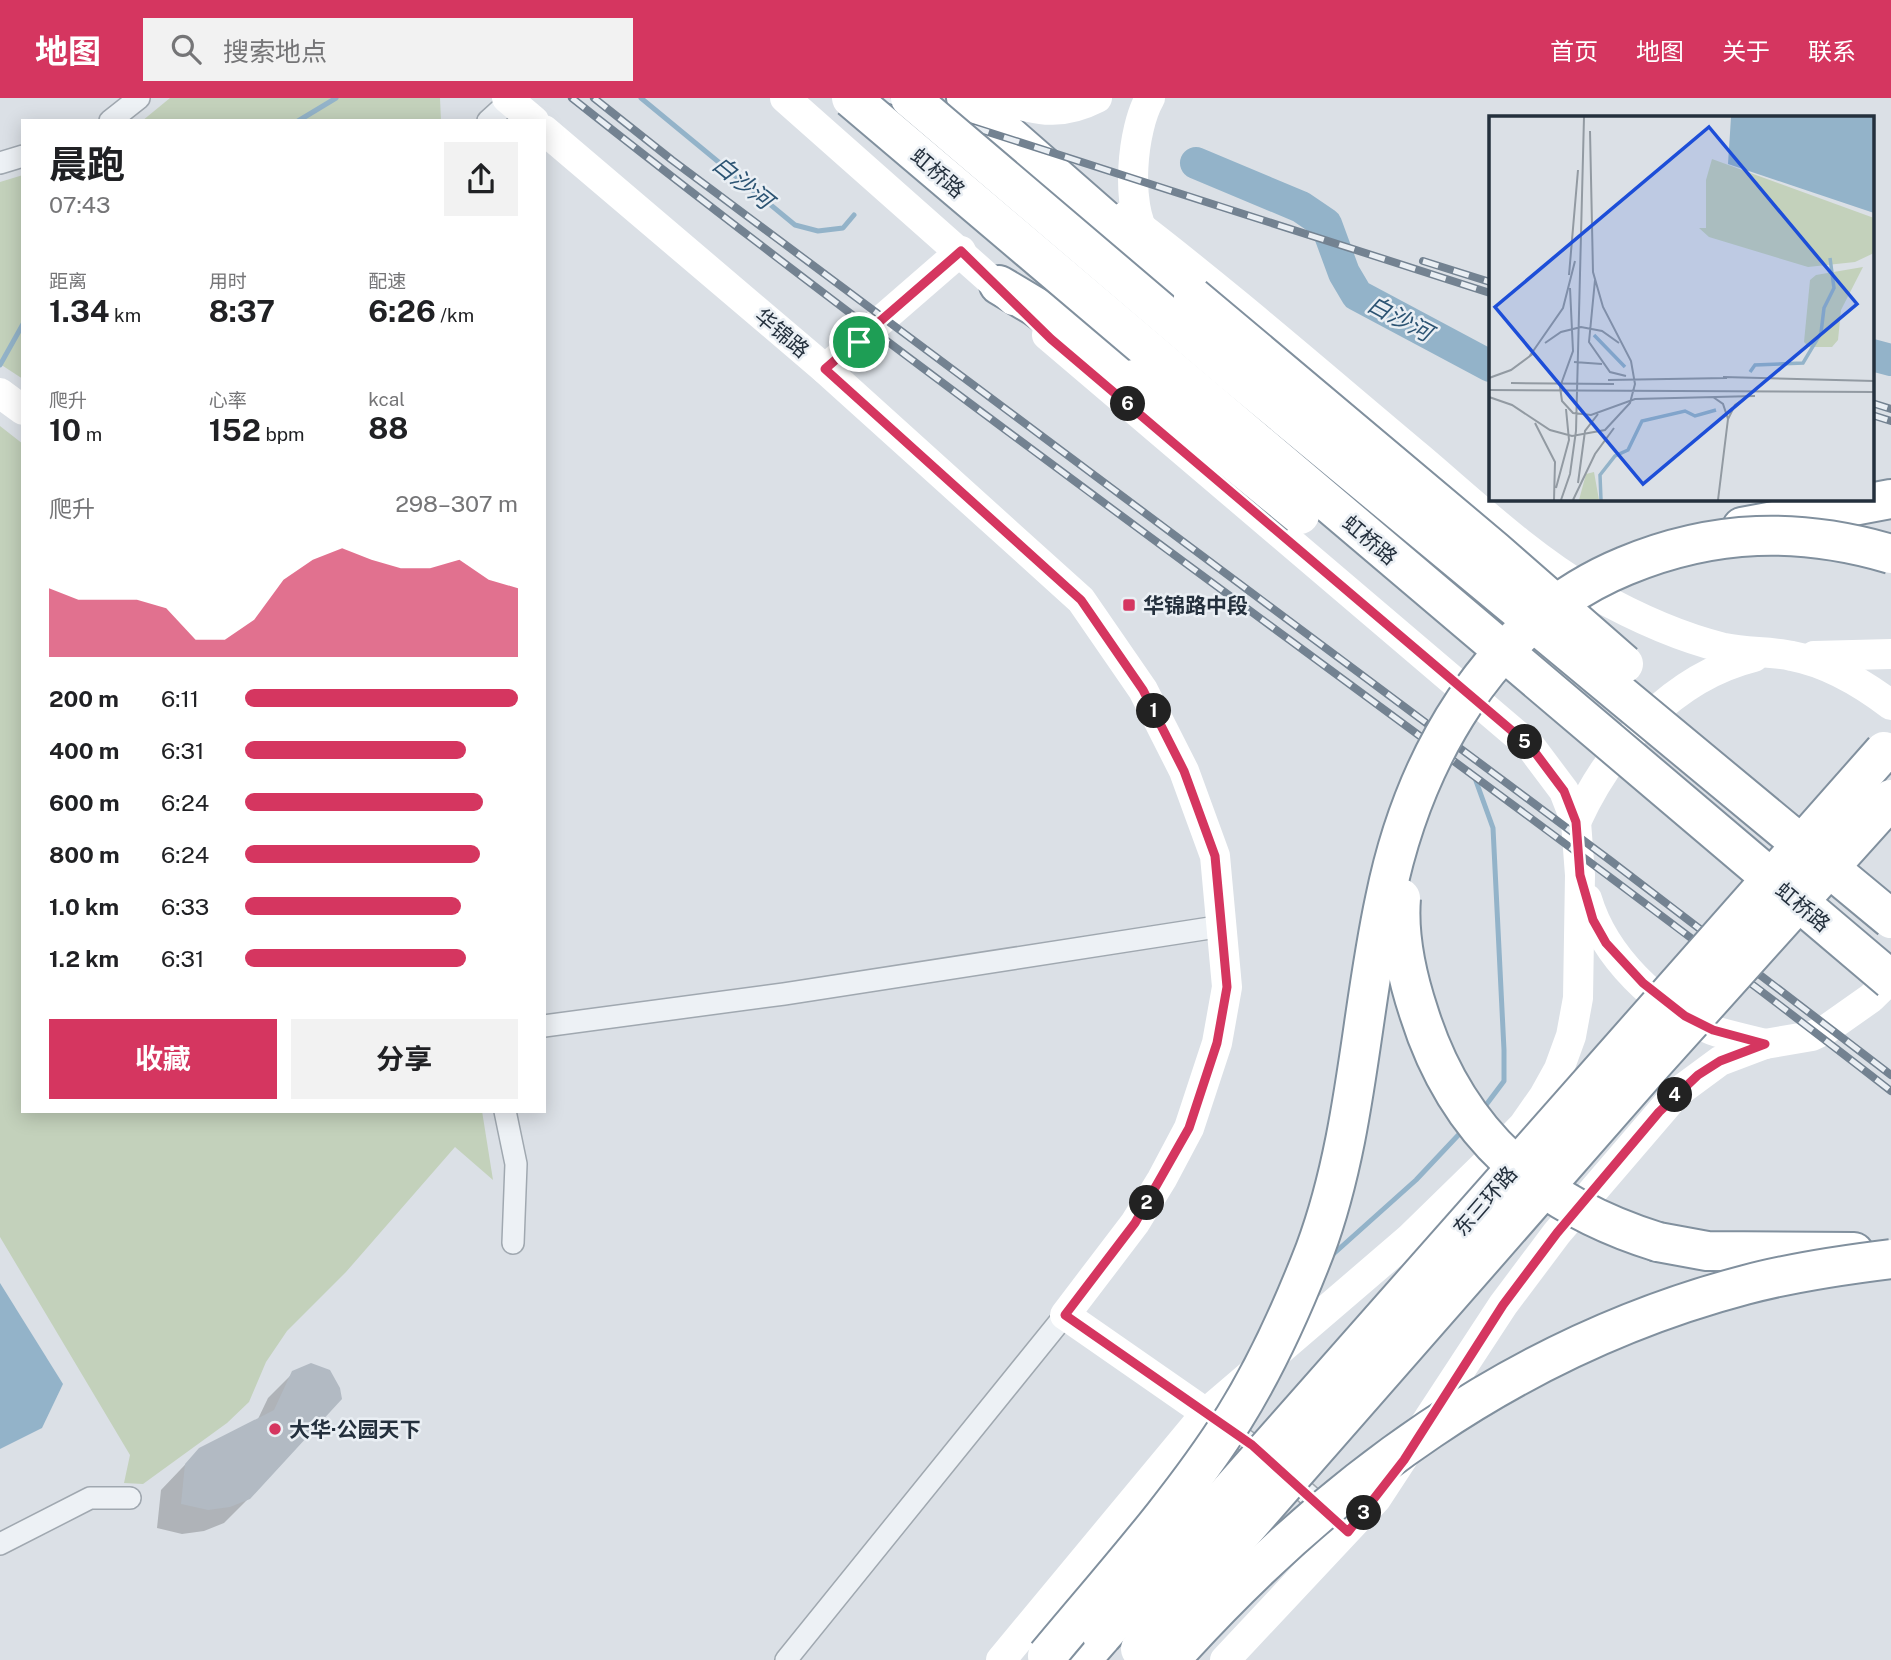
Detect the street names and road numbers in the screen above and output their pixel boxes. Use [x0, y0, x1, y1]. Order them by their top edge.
street label: 虹桥路 [906, 143, 970, 203]
street label: 华锦路 [750, 303, 814, 363]
street label: 虹桥路 [1338, 510, 1402, 570]
street label: 虹桥路 [1771, 877, 1835, 937]
street label: 东三环路 [1448, 1161, 1522, 1241]

